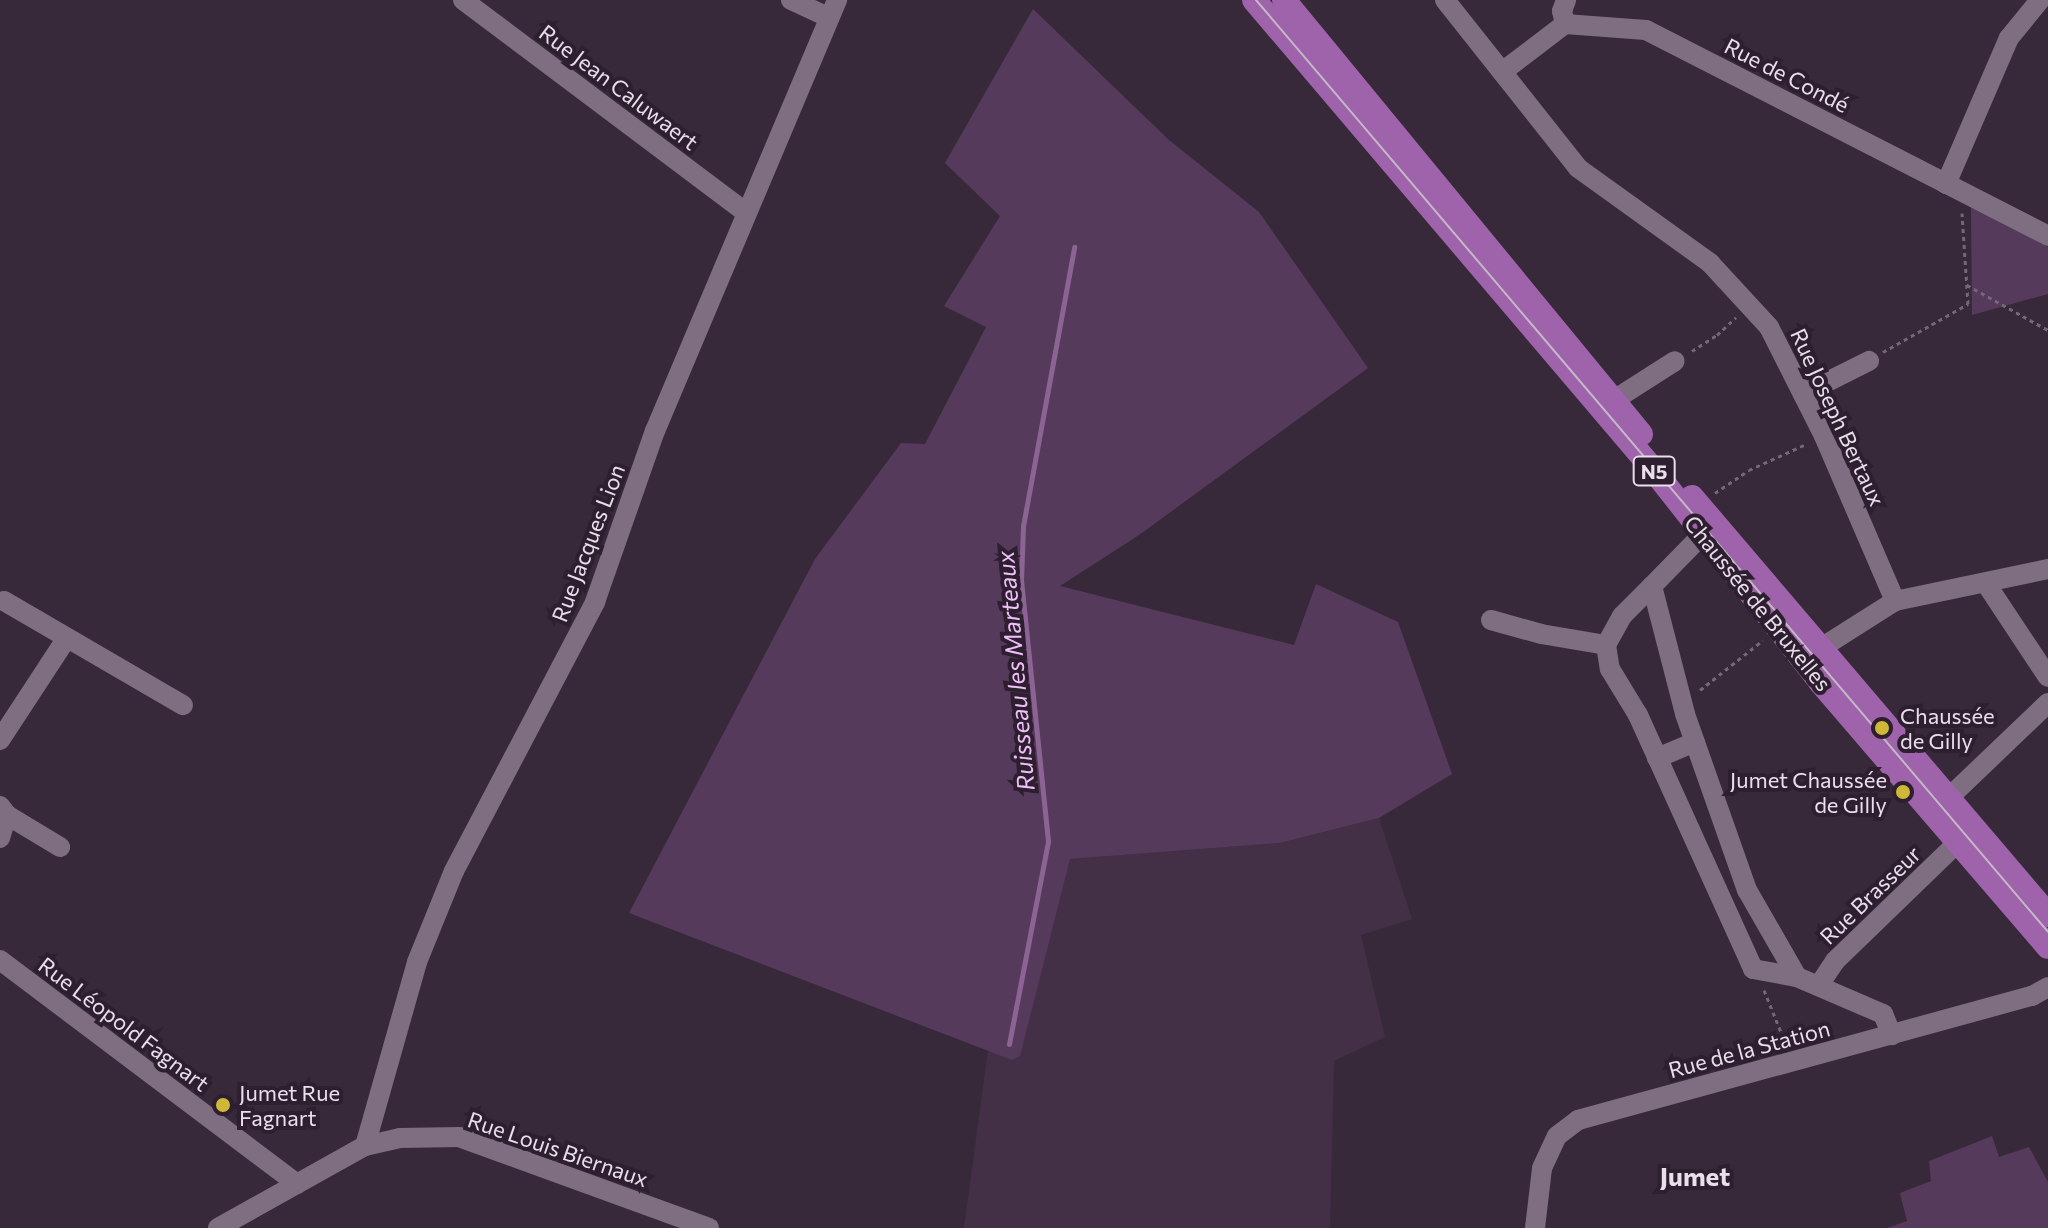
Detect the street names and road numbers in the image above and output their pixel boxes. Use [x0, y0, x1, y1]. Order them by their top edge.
street label: Rue Jean Caluwaert [534, 19, 704, 155]
street label: Rue de Condé [1720, 32, 1854, 118]
street label: Rue Joseph Bertaux [1785, 324, 1891, 510]
road number: N5 [1632, 455, 1676, 487]
street label: Rue Jacques Lion [546, 461, 630, 625]
street label: Chaussée de Bruxelles [1679, 510, 1837, 696]
street label: Rue Brasseur [1814, 840, 1926, 950]
street label: Rue Léopold Fagnart [34, 951, 214, 1097]
street label: Rue de la Station [1665, 1015, 1833, 1083]
street label: Rue Louis Biernaux [464, 1106, 652, 1192]

